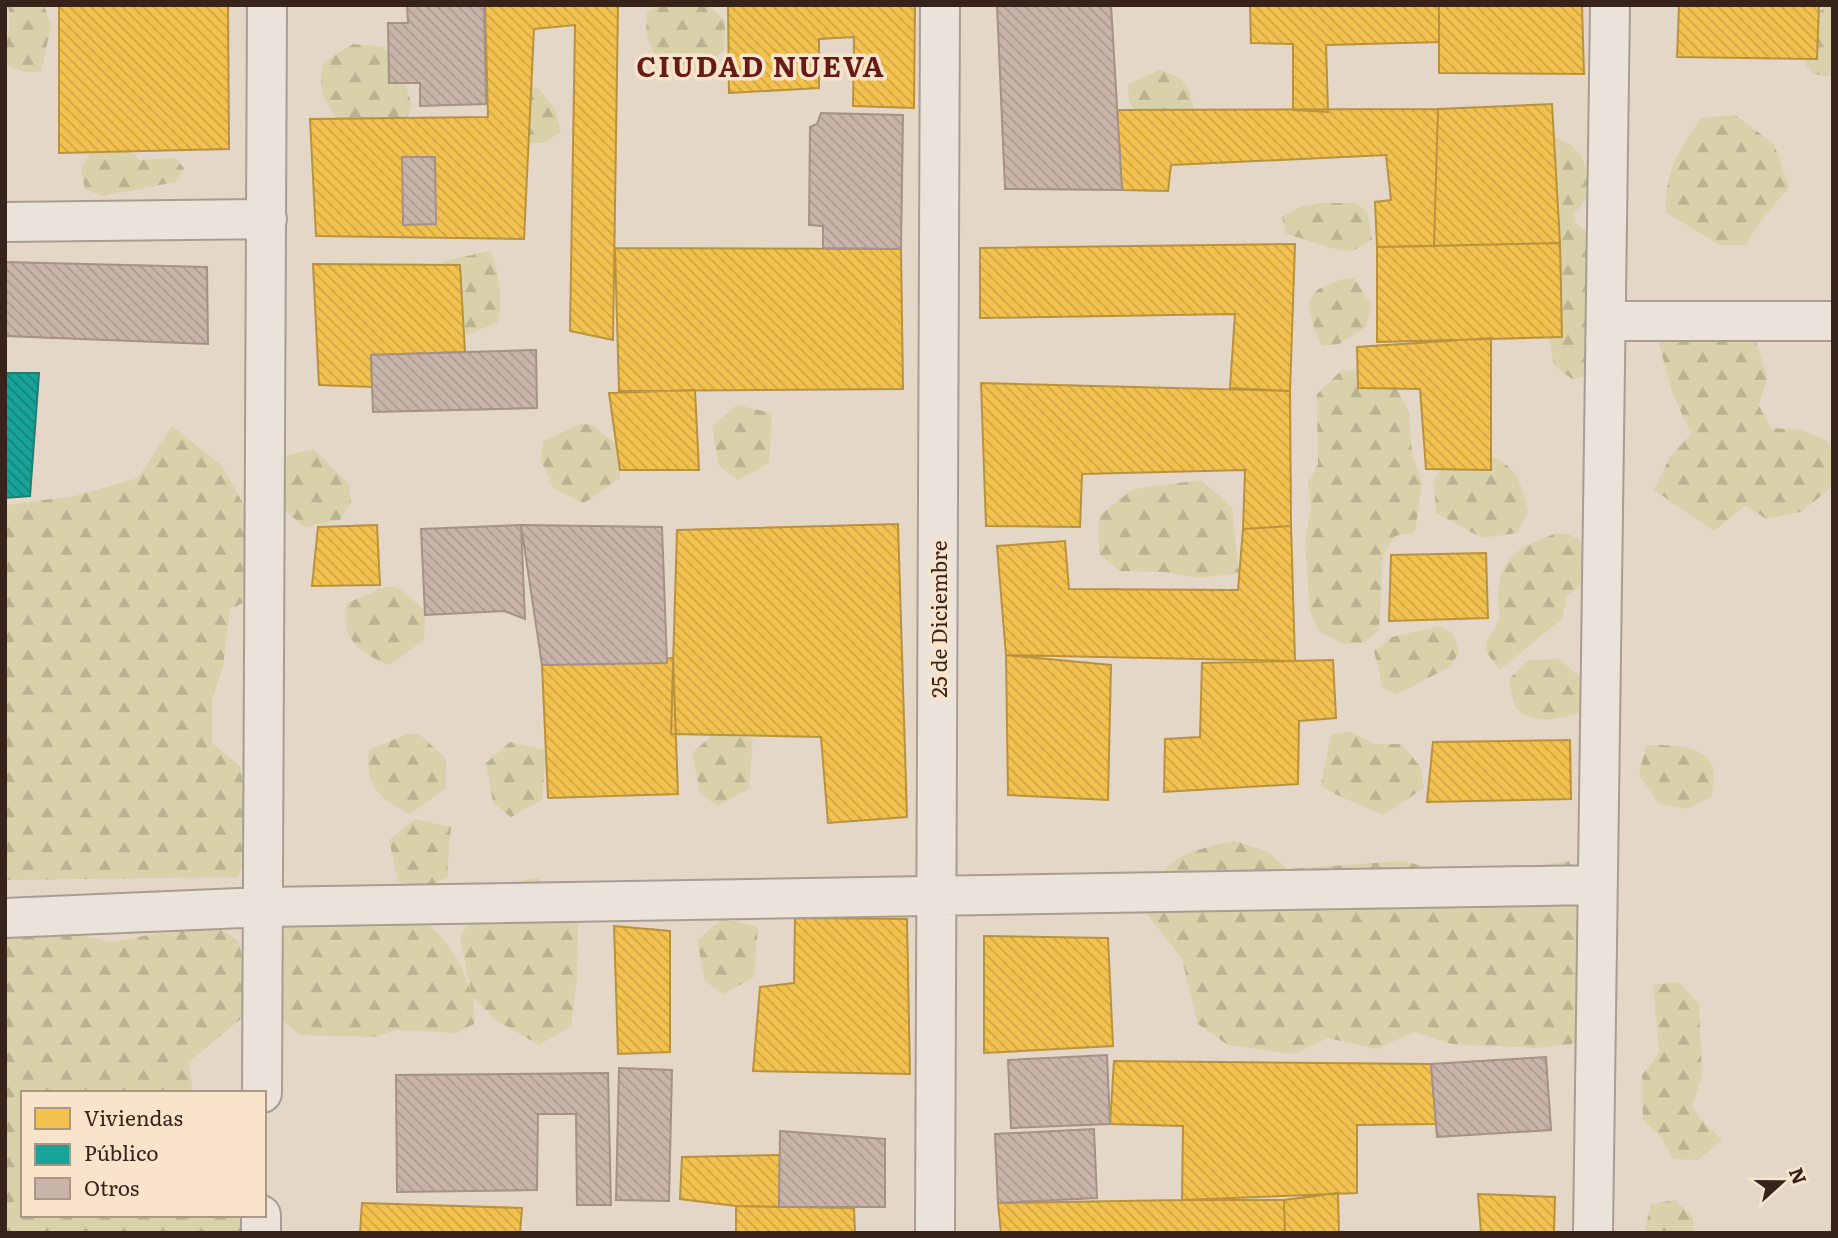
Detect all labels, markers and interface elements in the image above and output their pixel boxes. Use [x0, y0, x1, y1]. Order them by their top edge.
district label: CIUDAD NUEVA [636, 44, 886, 86]
street label: 25 de Diciembre [922, 540, 953, 698]
legend [21, 1091, 266, 1217]
text: Viviendas [84, 1101, 183, 1132]
text: Público [84, 1136, 159, 1167]
north arrow [1747, 1147, 1817, 1217]
text: N [1783, 1163, 1815, 1188]
text: Otros [84, 1171, 139, 1202]

